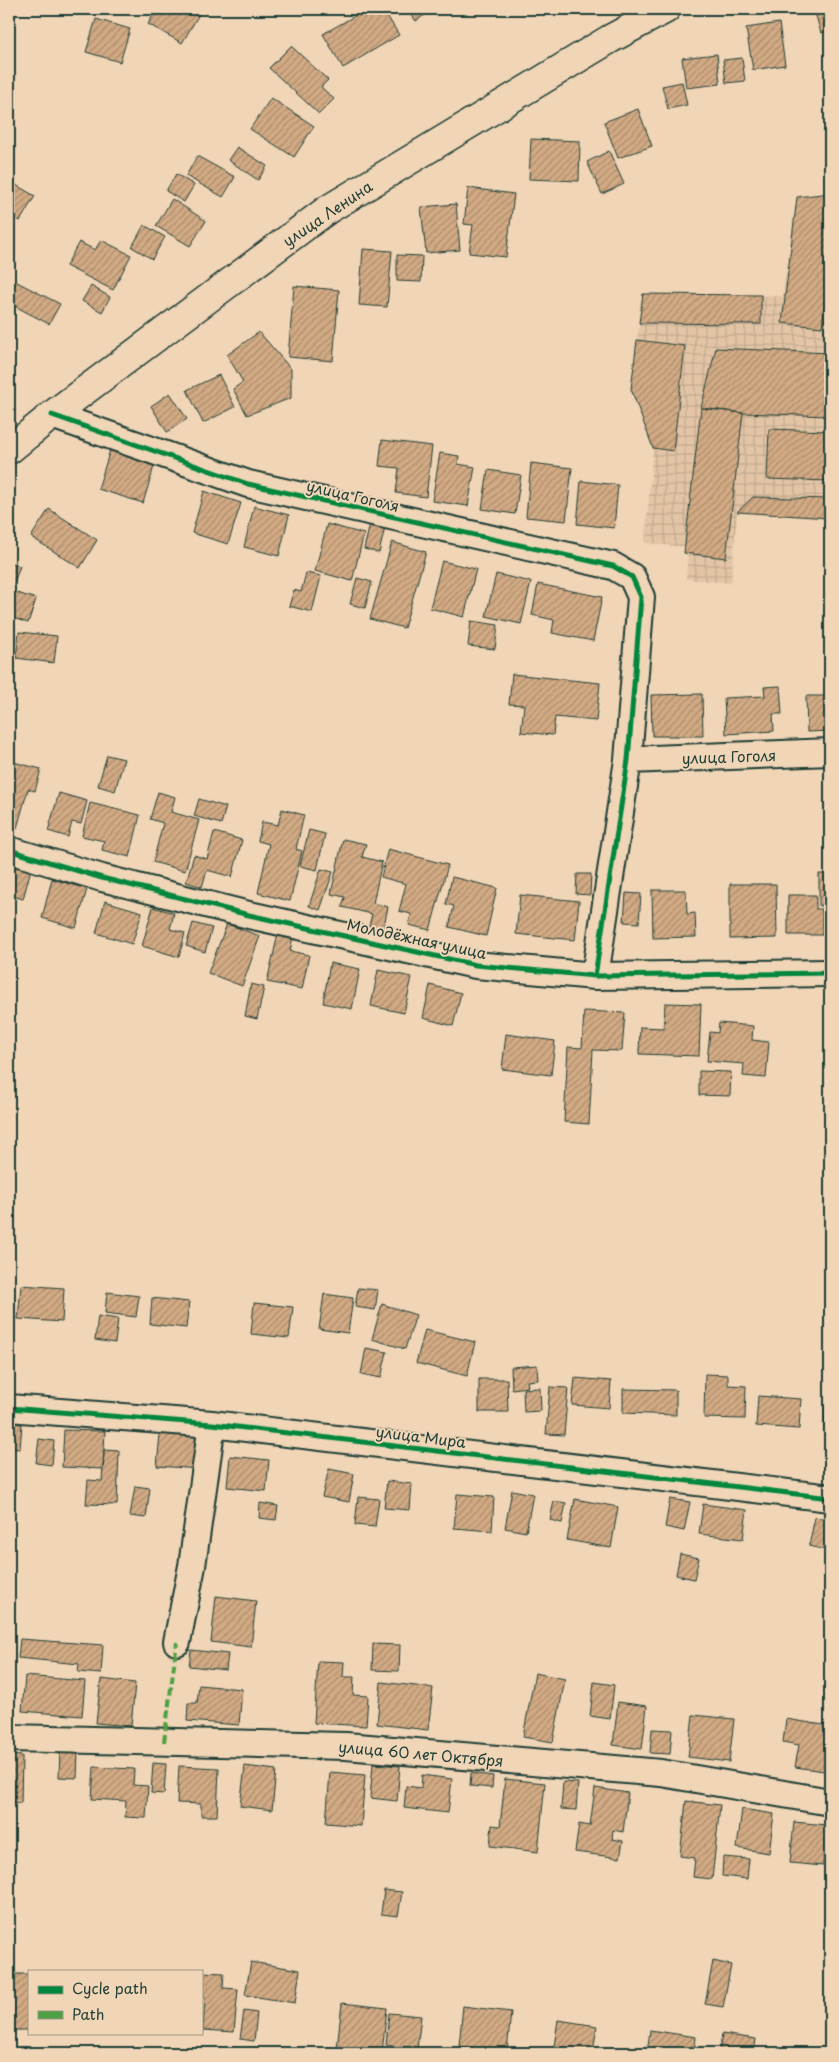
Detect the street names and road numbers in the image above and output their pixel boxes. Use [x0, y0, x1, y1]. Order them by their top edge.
street label: улица Ленина [277, 174, 377, 252]
street label: улица Гоголя [304, 473, 402, 517]
street label: улица Гоголя [681, 743, 777, 769]
street label: Молодёжная улица [345, 912, 489, 964]
street label: улица Мира [375, 1419, 468, 1453]
street label: улица 60 лет Октября [338, 1734, 504, 1772]

